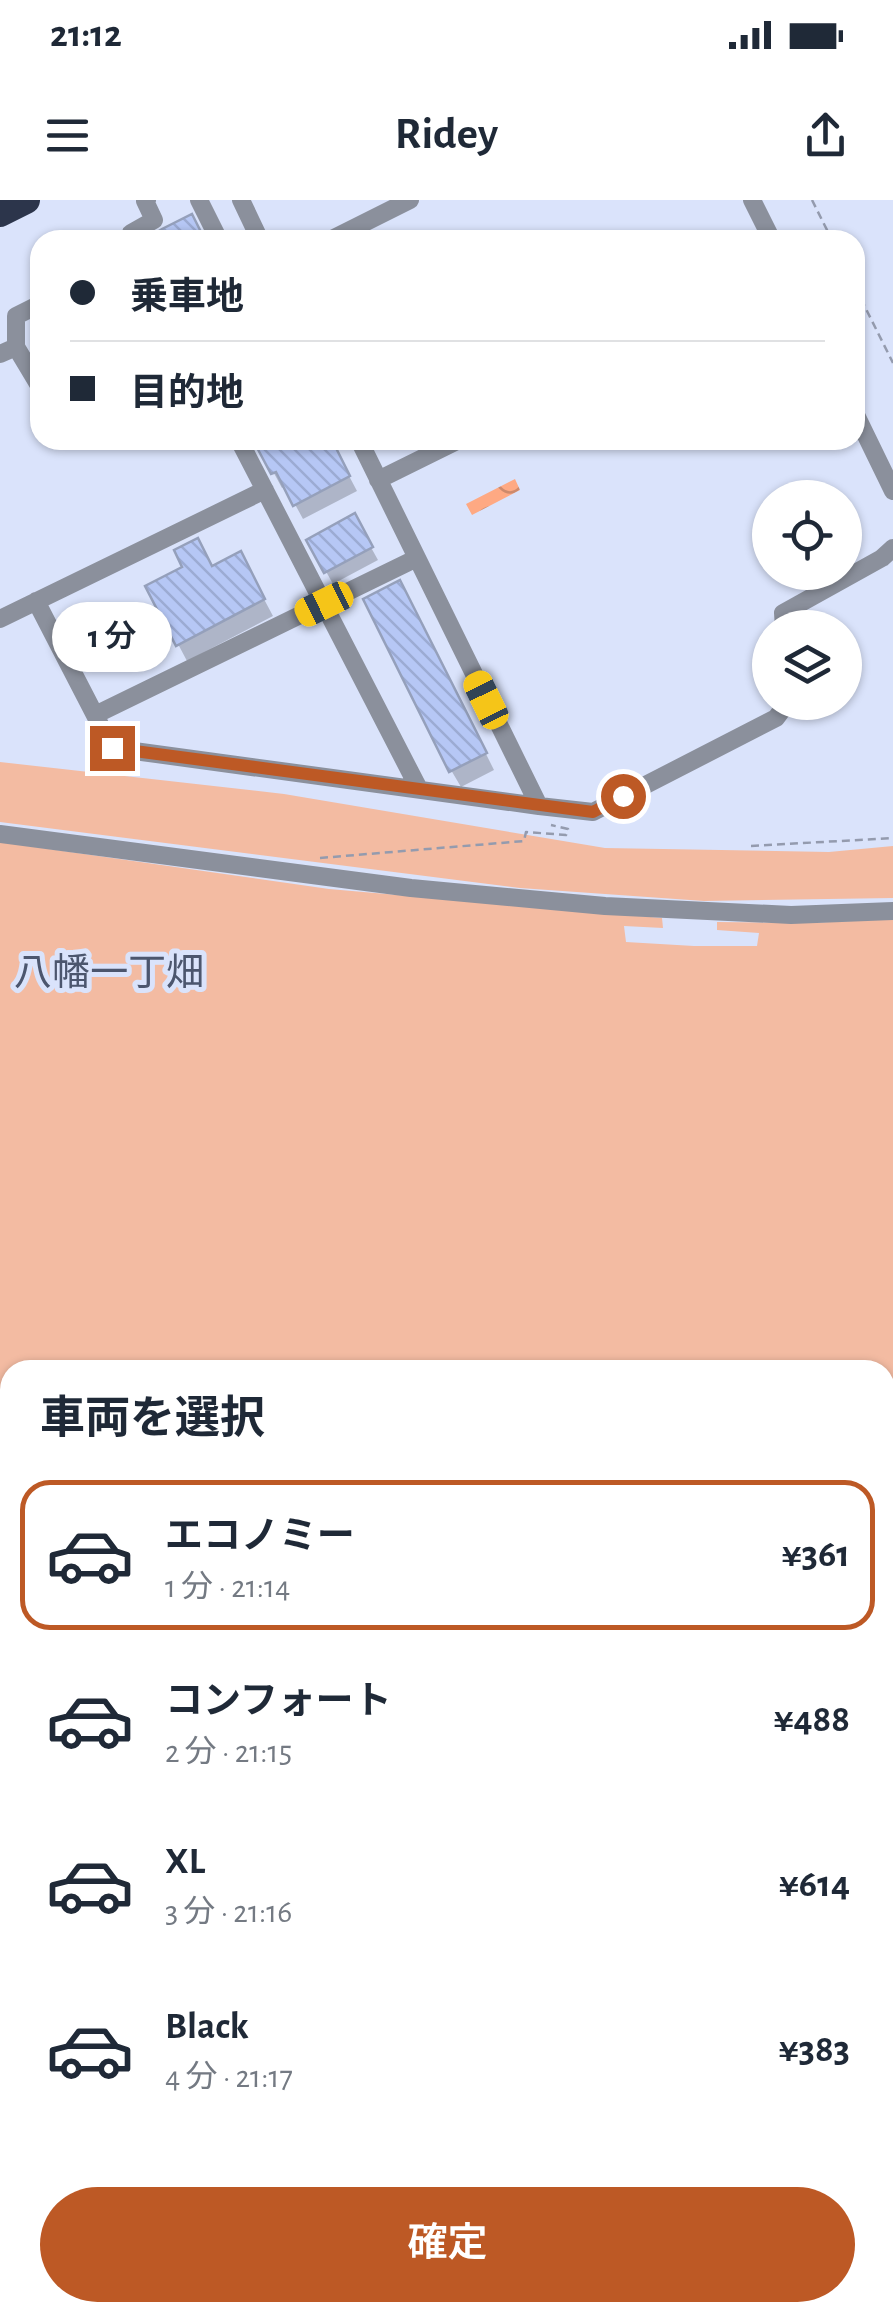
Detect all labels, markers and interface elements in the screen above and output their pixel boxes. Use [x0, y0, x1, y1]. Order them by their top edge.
text: 21:12 [50, 16, 122, 54]
icon: menu [40, 108, 95, 163]
icon: share [798, 108, 853, 163]
text: Ridey [395, 112, 498, 157]
text: 乗車地 [130, 279, 244, 317]
text: 目的地 [130, 375, 244, 413]
map controls [752, 480, 862, 720]
button: locate [752, 480, 862, 590]
car [290, 577, 358, 631]
callout: 1 分 [52, 603, 172, 673]
button: layers [752, 610, 862, 720]
text: 1 分 [88, 621, 136, 653]
car [459, 666, 513, 734]
route end [90, 726, 135, 771]
route start [601, 774, 646, 819]
district label: 八幡一丁畑 [14, 953, 204, 993]
text: 車両を選択 [40, 1397, 265, 1442]
icon: car [45, 1510, 135, 1600]
text: エコノミー [165, 1518, 355, 1556]
text: ¥361 [782, 1536, 850, 1574]
text: 1 分 · 21:14 [165, 1571, 290, 1603]
icon: car [45, 1675, 135, 1765]
text: コンフォート [165, 1683, 392, 1721]
text: ¥488 [773, 1701, 850, 1739]
text: 2 分 · 21:15 [165, 1736, 292, 1768]
icon: car [45, 1840, 135, 1930]
text: XL [165, 1843, 205, 1881]
text: ¥614 [779, 1866, 850, 1904]
text: 3 分 · 21:16 [165, 1896, 292, 1928]
icon: car [45, 2005, 135, 2095]
text: Black [165, 2008, 249, 2046]
text: ¥383 [779, 2031, 850, 2069]
text: 4 分 · 21:17 [165, 2061, 293, 2093]
button: 確定 [40, 2187, 855, 2302]

